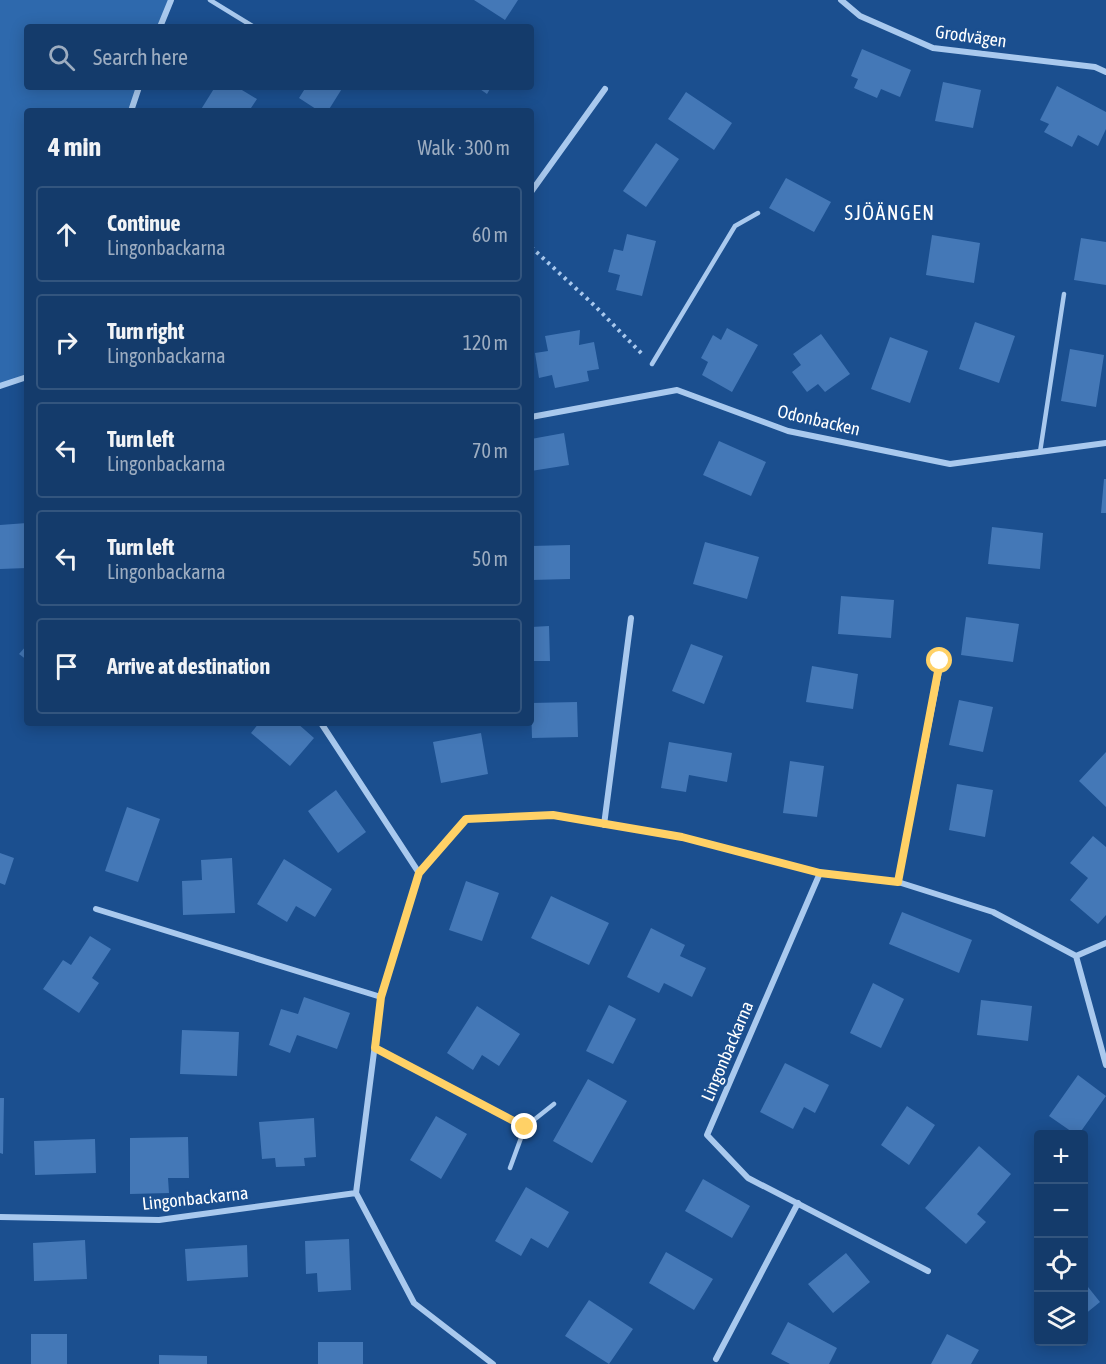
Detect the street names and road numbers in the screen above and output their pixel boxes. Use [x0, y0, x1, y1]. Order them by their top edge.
street label: Grodvägen [934, 21, 1008, 51]
street label: Odonbacken [776, 400, 862, 440]
street label: Lingonbackarna [696, 998, 758, 1104]
street label: Lingonbackarna [141, 1182, 249, 1214]

